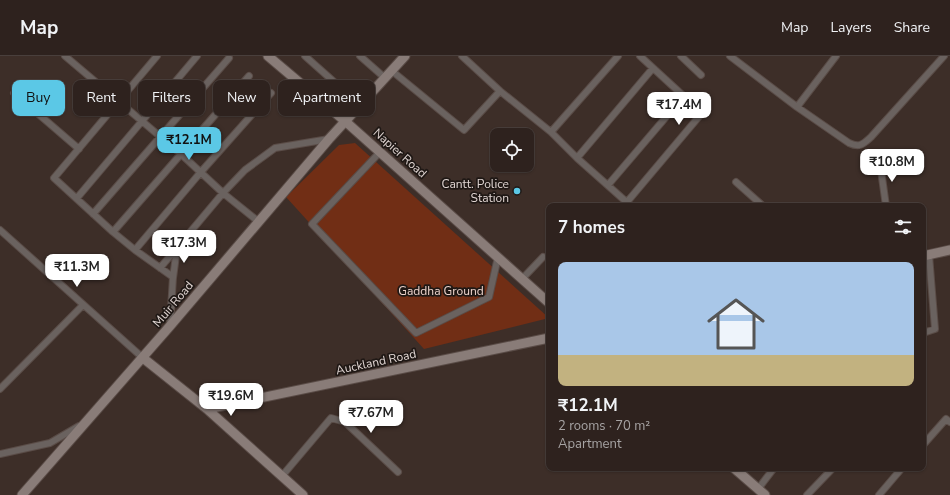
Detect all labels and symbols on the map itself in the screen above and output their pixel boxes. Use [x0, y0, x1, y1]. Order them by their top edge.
pin: ₹17.4M [646, 92, 712, 126]
street label: Napier Road [370, 125, 430, 181]
pin: ₹12.1M [156, 127, 222, 161]
pin: ₹10.8M [859, 149, 925, 183]
place label: Cantt. Police Station [442, 176, 509, 206]
marker: Cantt. Police Station [512, 186, 522, 196]
pin: ₹17.3M [151, 230, 217, 264]
pin: ₹11.3M [44, 254, 110, 288]
street label: Muir Road [149, 278, 197, 330]
park label: Gaddha Ground [398, 283, 484, 299]
street label: Auckland Road [334, 346, 418, 378]
pin: ₹19.6M [198, 383, 264, 417]
pin: ₹7.67M [338, 400, 404, 434]

